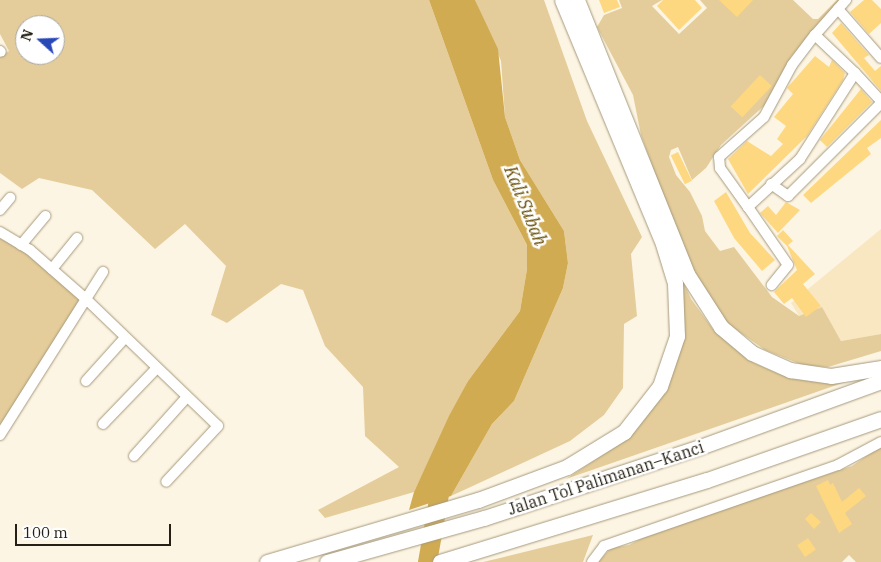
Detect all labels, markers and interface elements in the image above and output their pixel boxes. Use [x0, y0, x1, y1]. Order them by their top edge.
north arrow [15, 15, 65, 65]
text: N [16, 27, 37, 44]
water label: Kali Subah [499, 163, 551, 249]
street label: Jalan Tol Palimanan–Kanci [506, 437, 706, 519]
scale bar [18, 514, 174, 546]
text: 100 m [23, 523, 68, 542]

